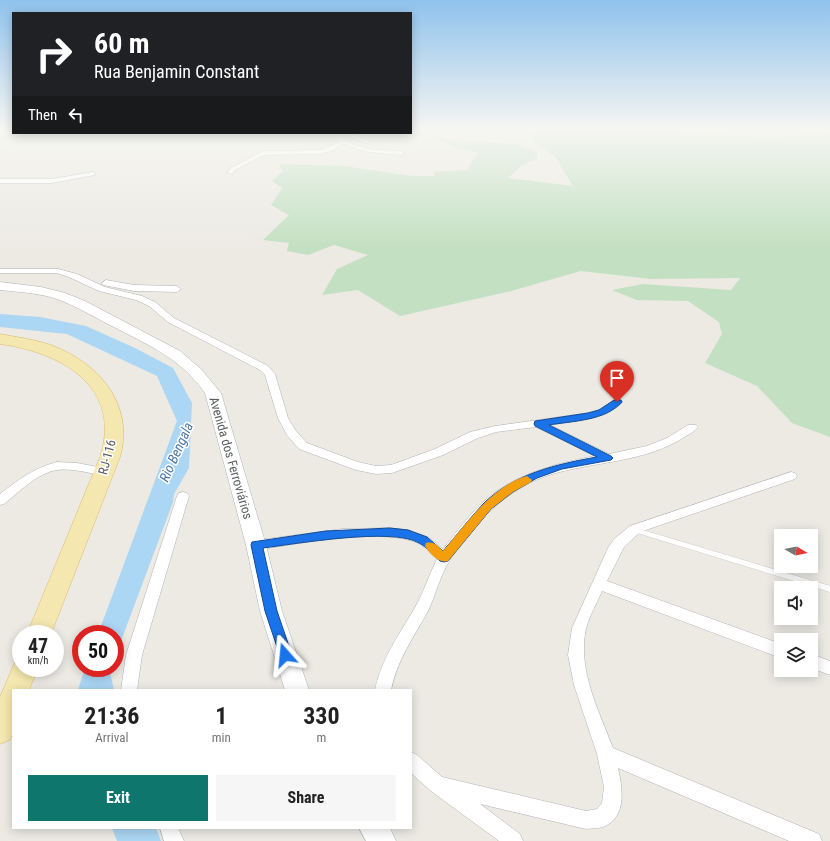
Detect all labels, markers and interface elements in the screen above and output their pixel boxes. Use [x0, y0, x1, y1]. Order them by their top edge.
text: 60 m [94, 27, 150, 60]
icon: right [28, 28, 80, 80]
text: Rua Benjamin Constant [94, 61, 259, 82]
icon: left [65, 104, 87, 126]
text: Then [28, 106, 57, 124]
pin [600, 361, 634, 402]
icon: arrive [606, 367, 628, 389]
street label: Avenida dos Ferroviários [206, 395, 256, 521]
water label: Rio Bengala [156, 420, 196, 484]
street label: RJ-116 [95, 438, 119, 476]
north arrow [774, 529, 818, 573]
map controls [774, 529, 818, 677]
button: sound [774, 581, 818, 625]
speed limit sign: 50 [72, 625, 124, 677]
button: layers [774, 633, 818, 677]
text: 47 [28, 634, 48, 658]
position arrow [264, 634, 306, 676]
text: km/h [28, 655, 48, 666]
text: 21:36 [84, 702, 139, 730]
text: 1 [215, 702, 227, 730]
text: 330 [303, 702, 340, 730]
text: Arrival [95, 730, 128, 745]
text: min [212, 730, 231, 745]
text: m [317, 730, 326, 745]
button: Exit [28, 775, 208, 821]
button: Share [216, 775, 396, 821]

